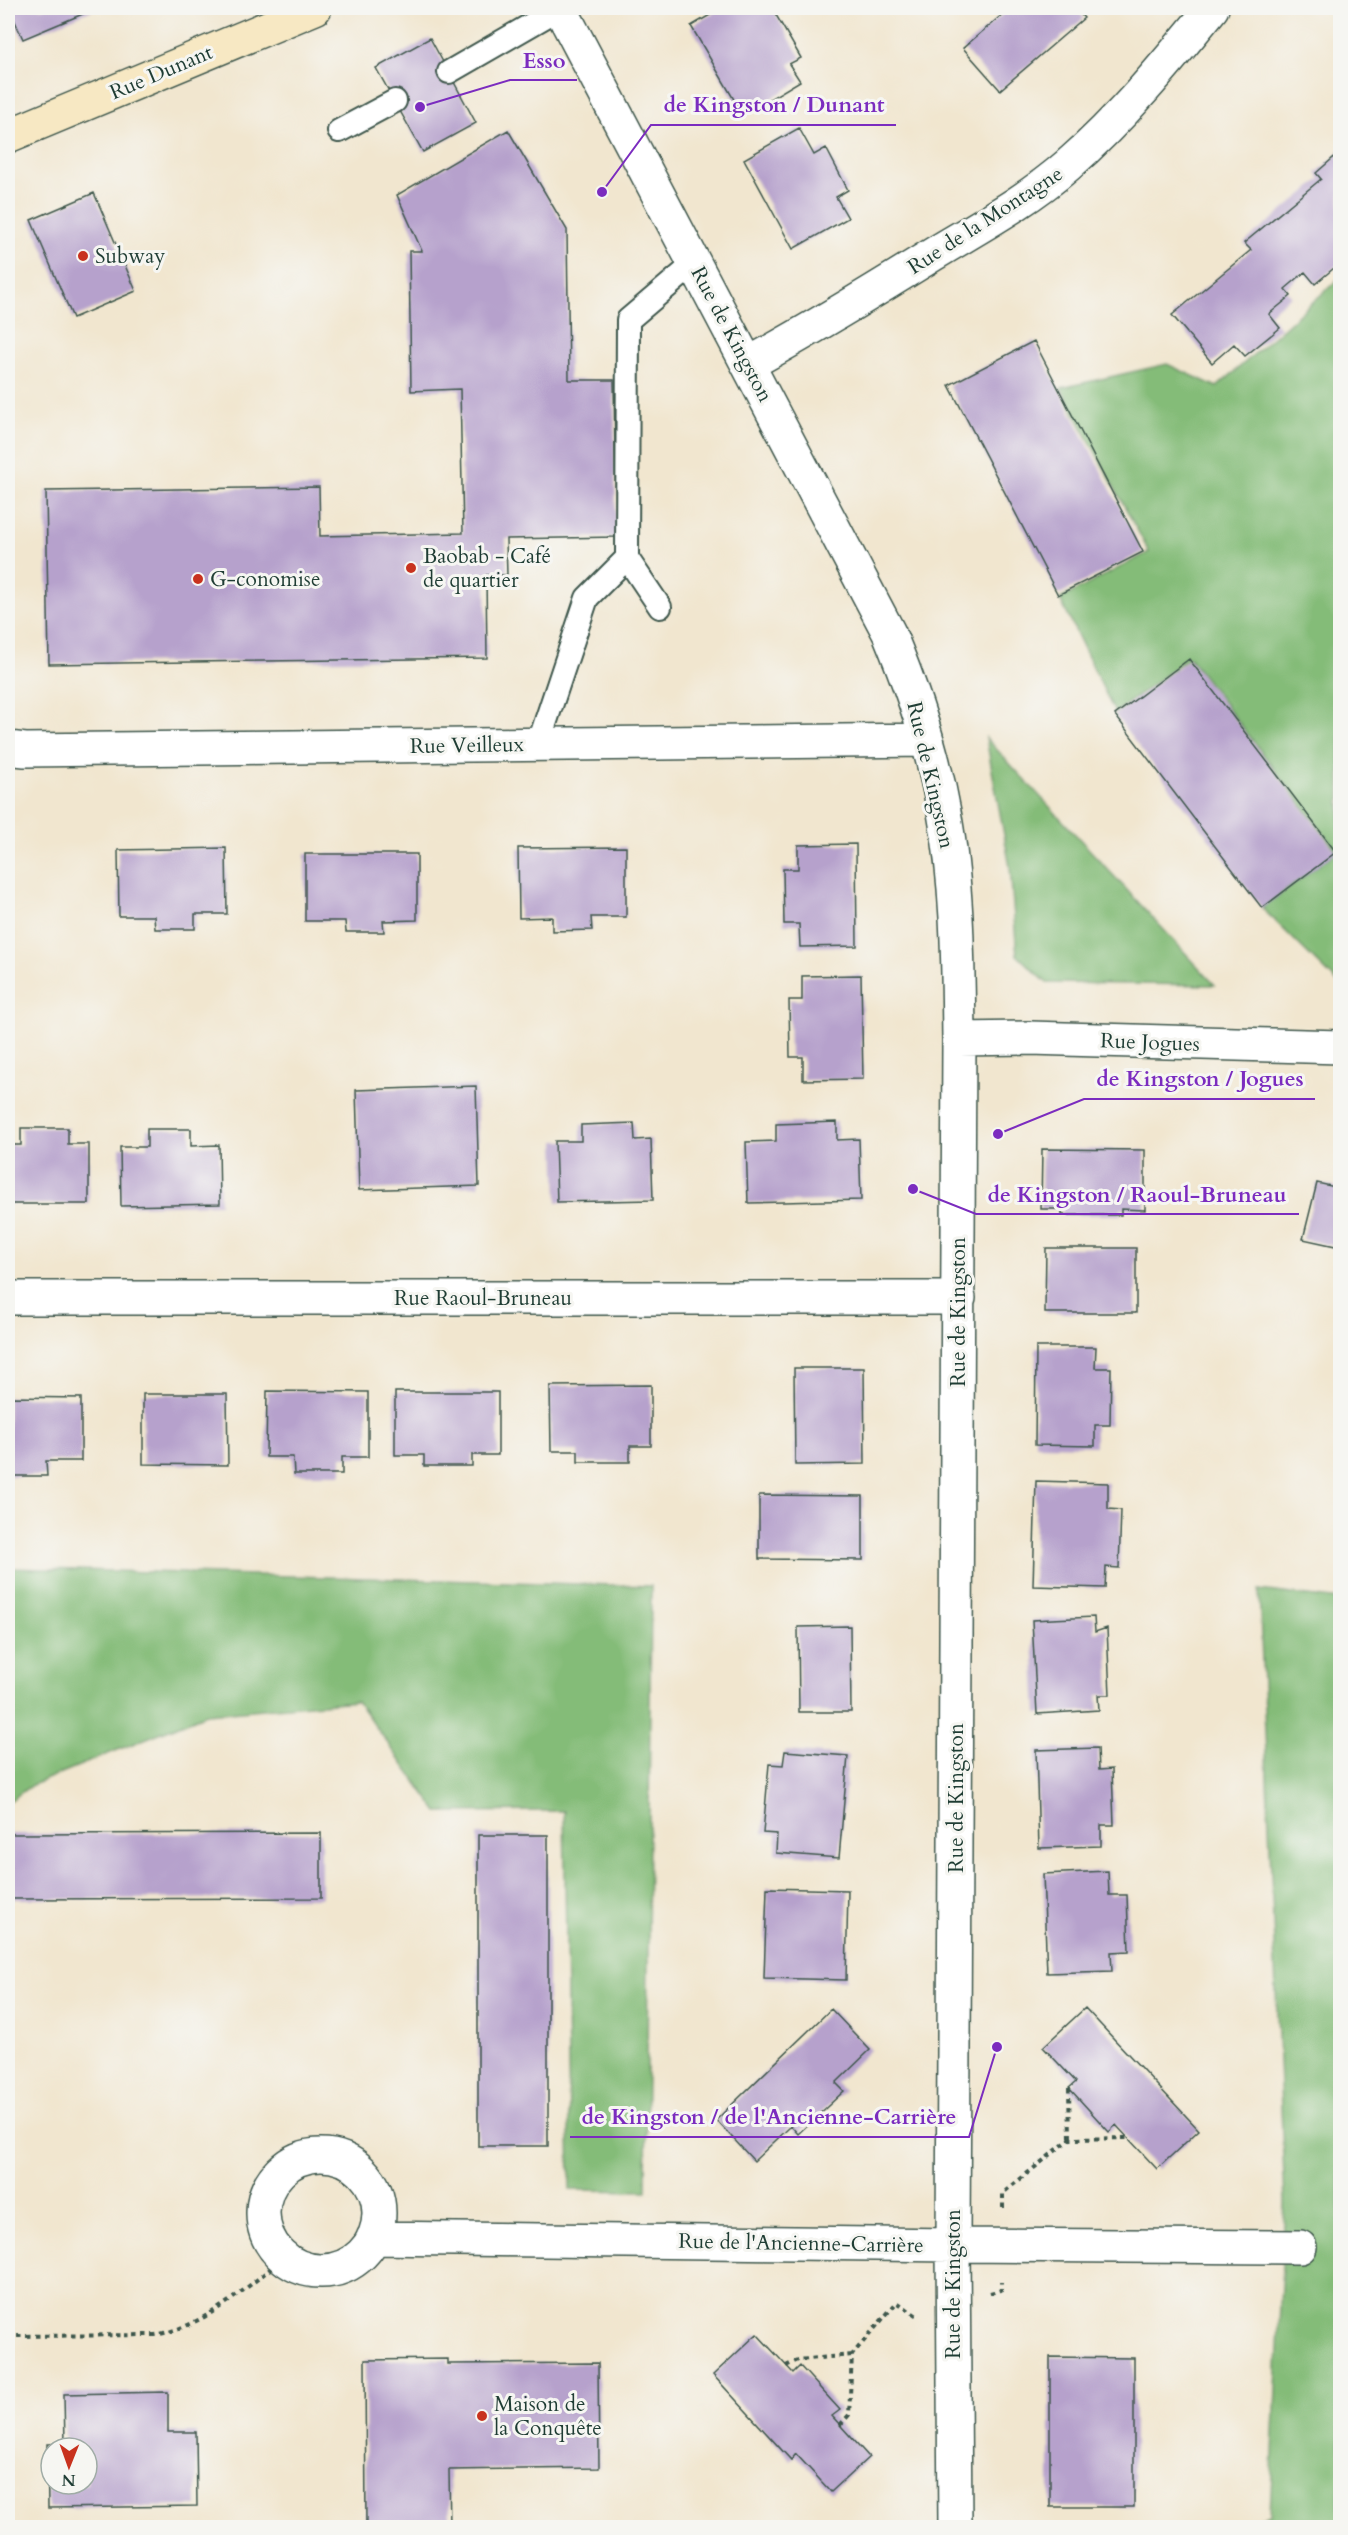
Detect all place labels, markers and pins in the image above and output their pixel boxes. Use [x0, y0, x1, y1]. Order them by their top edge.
callout: Esso [510, 40, 577, 80]
callout: de Kingston / Dunant [651, 85, 896, 125]
place label: Subway [95, 242, 165, 271]
marker: Subway [76, 249, 90, 263]
place label: Baobab - Café de quartier [423, 542, 551, 595]
marker: Baobab - Café de quartier [404, 561, 418, 575]
place label: G-conomise [210, 565, 320, 594]
marker: G-conomise [191, 572, 205, 586]
callout: de Kingston / Jogues [1084, 1059, 1315, 1099]
callout: de Kingston / Raoul-Bruneau [976, 1174, 1299, 1214]
callout: de Kingston / de l'Ancienne-Carrière [570, 2097, 969, 2137]
place label: Maison de la Conquête [494, 2390, 602, 2443]
marker: Maison de la Conquête [475, 2409, 489, 2423]

